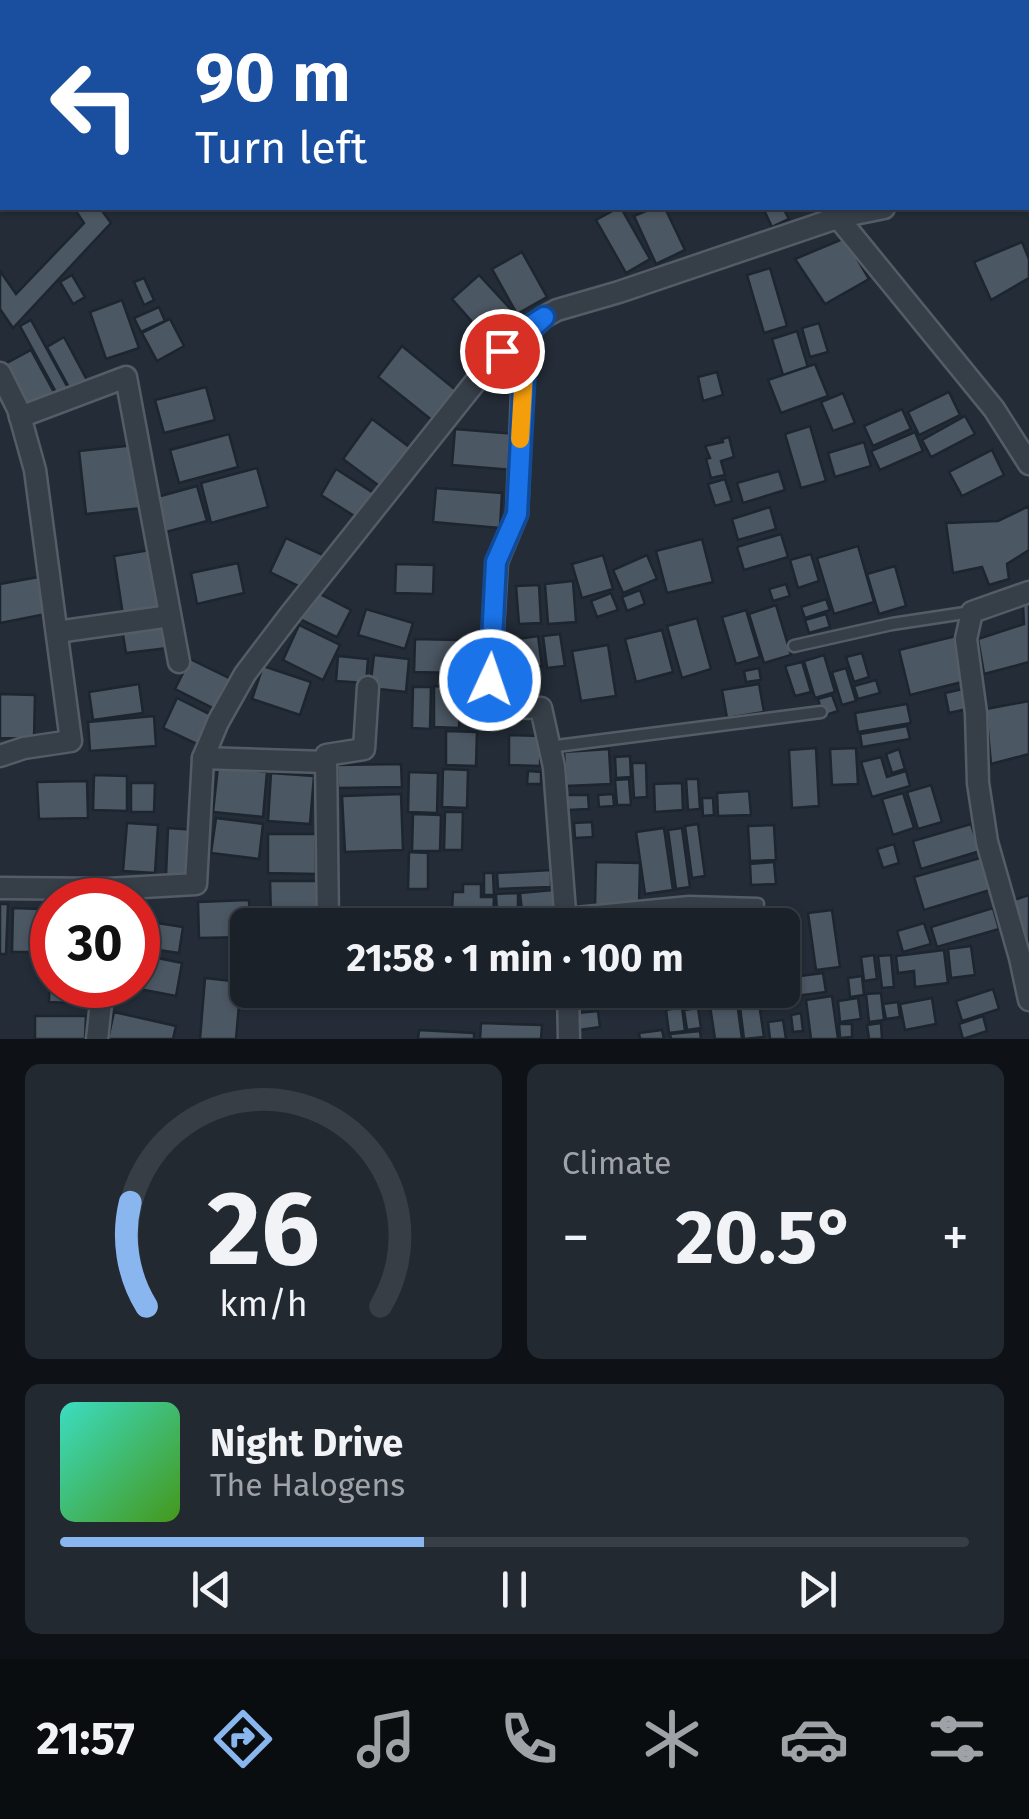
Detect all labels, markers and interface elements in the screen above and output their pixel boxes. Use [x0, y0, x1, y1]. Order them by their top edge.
text: 90 m [195, 36, 351, 120]
icon: left [30, 40, 160, 170]
text: Turn left [195, 121, 367, 175]
pin [460, 309, 545, 394]
icon: arrive [475, 324, 530, 379]
position arrow [438, 628, 542, 732]
speed limit sign: 30 [30, 878, 160, 1008]
text: 21:58 · 1 min · 100 m [346, 935, 684, 981]
text: Climate [562, 1144, 671, 1182]
text: 26 [207, 1167, 320, 1292]
text: 20.5° [676, 1193, 856, 1283]
text: − [562, 1205, 590, 1271]
text: + [942, 1205, 969, 1271]
text: km/h [219, 1283, 308, 1325]
text: Night Drive [210, 1420, 403, 1466]
text: The Halogens [210, 1466, 405, 1504]
icon: previous [184, 1562, 239, 1617]
icon: pause [487, 1562, 542, 1617]
icon: next [790, 1562, 845, 1617]
icon: directions [208, 1704, 278, 1774]
icon: music [351, 1704, 421, 1774]
icon: phone [494, 1704, 564, 1774]
icon: climate [637, 1704, 707, 1774]
icon: car [779, 1704, 849, 1774]
icon: filters [922, 1704, 992, 1774]
text: 21:57 [36, 1712, 135, 1766]

